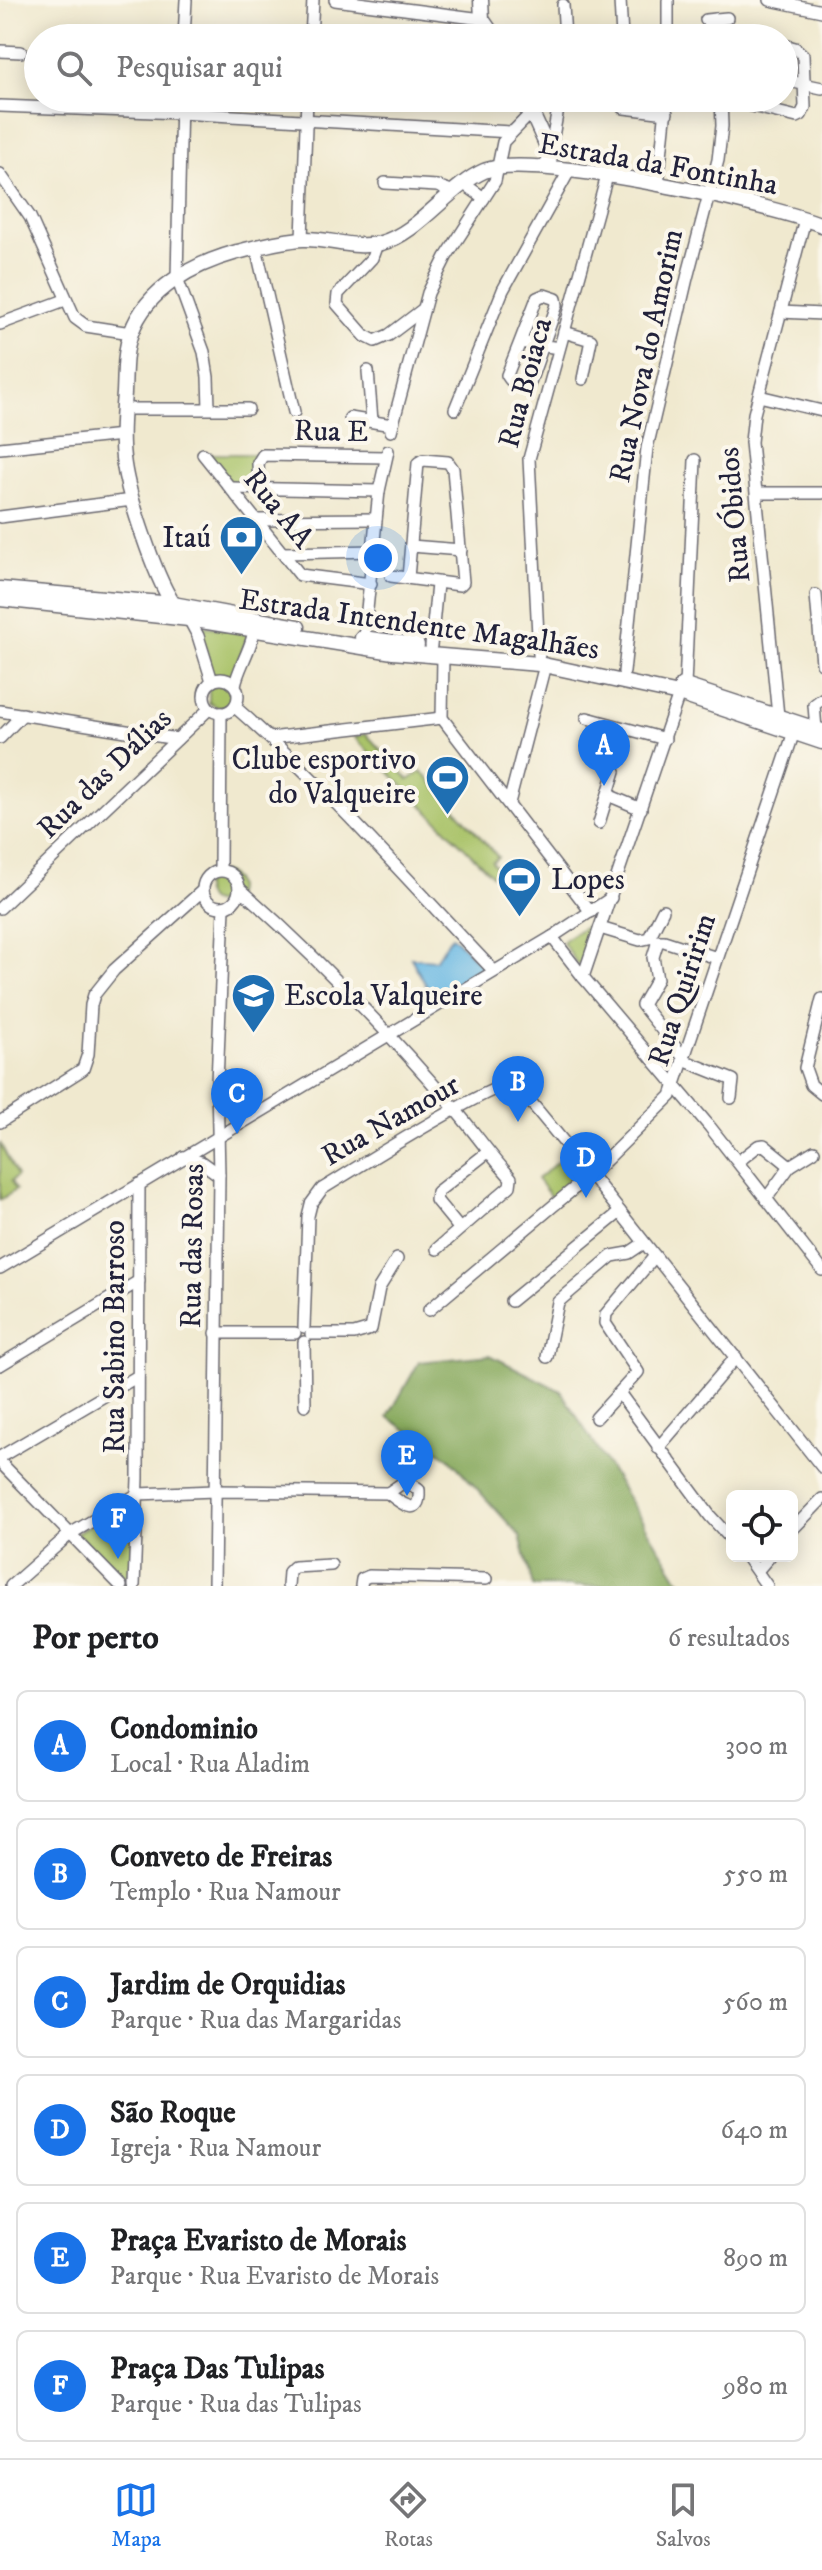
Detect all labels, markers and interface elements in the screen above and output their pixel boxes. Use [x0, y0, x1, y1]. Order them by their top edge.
search box [24, 24, 798, 112]
icon: search [52, 46, 96, 90]
text: Pesquisar aqui [116, 50, 283, 87]
street label: Estrada da Fontinha [536, 126, 781, 204]
street label: Rua Nova do Amorim [602, 226, 692, 486]
street label: Rua Boiaca [491, 314, 561, 452]
street label: Rua E [293, 413, 369, 451]
street label: Rua Óbidos [709, 446, 759, 585]
street label: Rua AA [235, 462, 322, 557]
bank icon: Itaú [218, 514, 266, 577]
place label: Itaú [162, 520, 211, 557]
your location [358, 538, 398, 578]
street label: Estrada Intendente Magalhães [237, 581, 601, 669]
street label: Rua das Dálias [30, 701, 180, 847]
pin: A [578, 720, 630, 786]
place label: Clube esportivo do Valqueire [232, 742, 416, 813]
sports icon: Clube esportivo do Valqueire [423, 753, 471, 816]
sports icon: Lopes [496, 856, 544, 919]
place label: Lopes [551, 862, 625, 899]
street label: Rua Quiririm [641, 909, 725, 1071]
school or university icon: Escola Valqueire [229, 972, 277, 1035]
place label: Escola Valqueire [284, 978, 483, 1015]
pin: B [492, 1056, 544, 1122]
street label: Rua Namour [316, 1067, 466, 1175]
pin: C [211, 1068, 263, 1134]
pin: D [560, 1132, 612, 1198]
street label: Rua das Rosas [173, 1163, 213, 1329]
street label: Rua Sabino Barroso [97, 1220, 134, 1454]
pin: E [381, 1430, 433, 1496]
map controls [726, 1490, 798, 1562]
button: locate [726, 1490, 798, 1562]
pin: F [92, 1493, 144, 1559]
text: Por perto [32, 1617, 159, 1659]
text: 6 resultados [668, 1622, 790, 1655]
text: Condominio [110, 1711, 258, 1748]
text: A [52, 1730, 68, 1763]
text: 300 m [725, 1730, 788, 1763]
text: Local · Rua Aladim [110, 1748, 310, 1781]
text: Conveto de Freiras [110, 1839, 332, 1876]
text: B [52, 1858, 68, 1891]
text: 550 m [723, 1858, 788, 1891]
text: Templo · Rua Namour [110, 1876, 341, 1909]
text: Jardim de Orquidias [110, 1967, 346, 2004]
text: C [51, 1986, 69, 2019]
text: 560 m [722, 1986, 788, 2019]
text: Parque · Rua das Margaridas [110, 2004, 401, 2037]
text: São Roque [110, 2095, 236, 2132]
text: D [50, 2114, 70, 2147]
text: 640 m [720, 2114, 788, 2147]
text: Igreja · Rua Namour [110, 2132, 321, 2165]
text: Praça Evaristo de Morais [110, 2223, 407, 2260]
text: E [51, 2242, 69, 2275]
text: 890 m [723, 2242, 788, 2275]
text: Parque · Rua Evaristo de Morais [110, 2260, 439, 2293]
text: Praça Das Tulipas [110, 2351, 325, 2388]
text: F [52, 2370, 68, 2403]
text: 980 m [723, 2370, 788, 2403]
text: Parque · Rua das Tulipas [110, 2388, 362, 2421]
tab: Mapa [111, 2478, 161, 2553]
tab: Rotas [384, 2478, 433, 2553]
tab: Salvos [656, 2478, 711, 2553]

